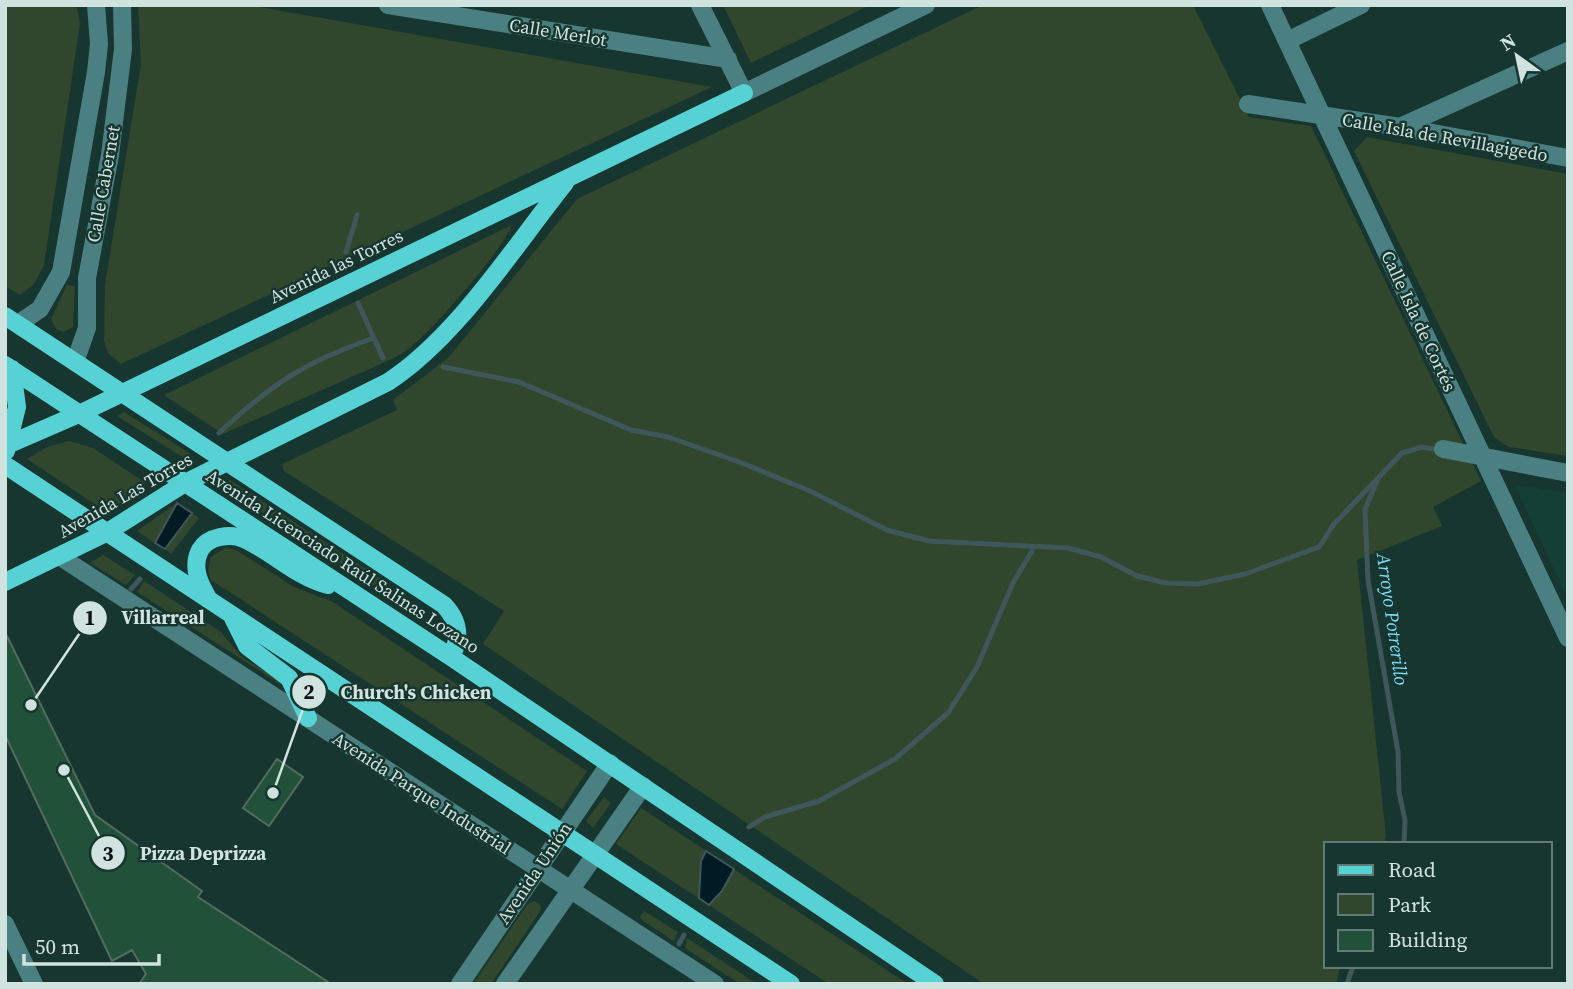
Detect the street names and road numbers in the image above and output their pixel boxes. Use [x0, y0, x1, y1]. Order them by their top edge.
street label: Calle Merlot [508, 12, 609, 52]
street label: Calle Isla de Revillagigedo [1340, 107, 1550, 167]
street label: Calle Cabernet [80, 123, 126, 244]
street label: Avenida las Torres [265, 223, 407, 309]
street label: Calle Isla de Cortés [1375, 247, 1463, 396]
street label: Avenida Las Torres [53, 446, 197, 544]
street label: Avenida Licenciado Raúl Salinas Lozano [201, 463, 485, 659]
street label: Avenida Parque Industrial [328, 726, 516, 860]
street label: Avenida Unión [491, 817, 577, 929]

